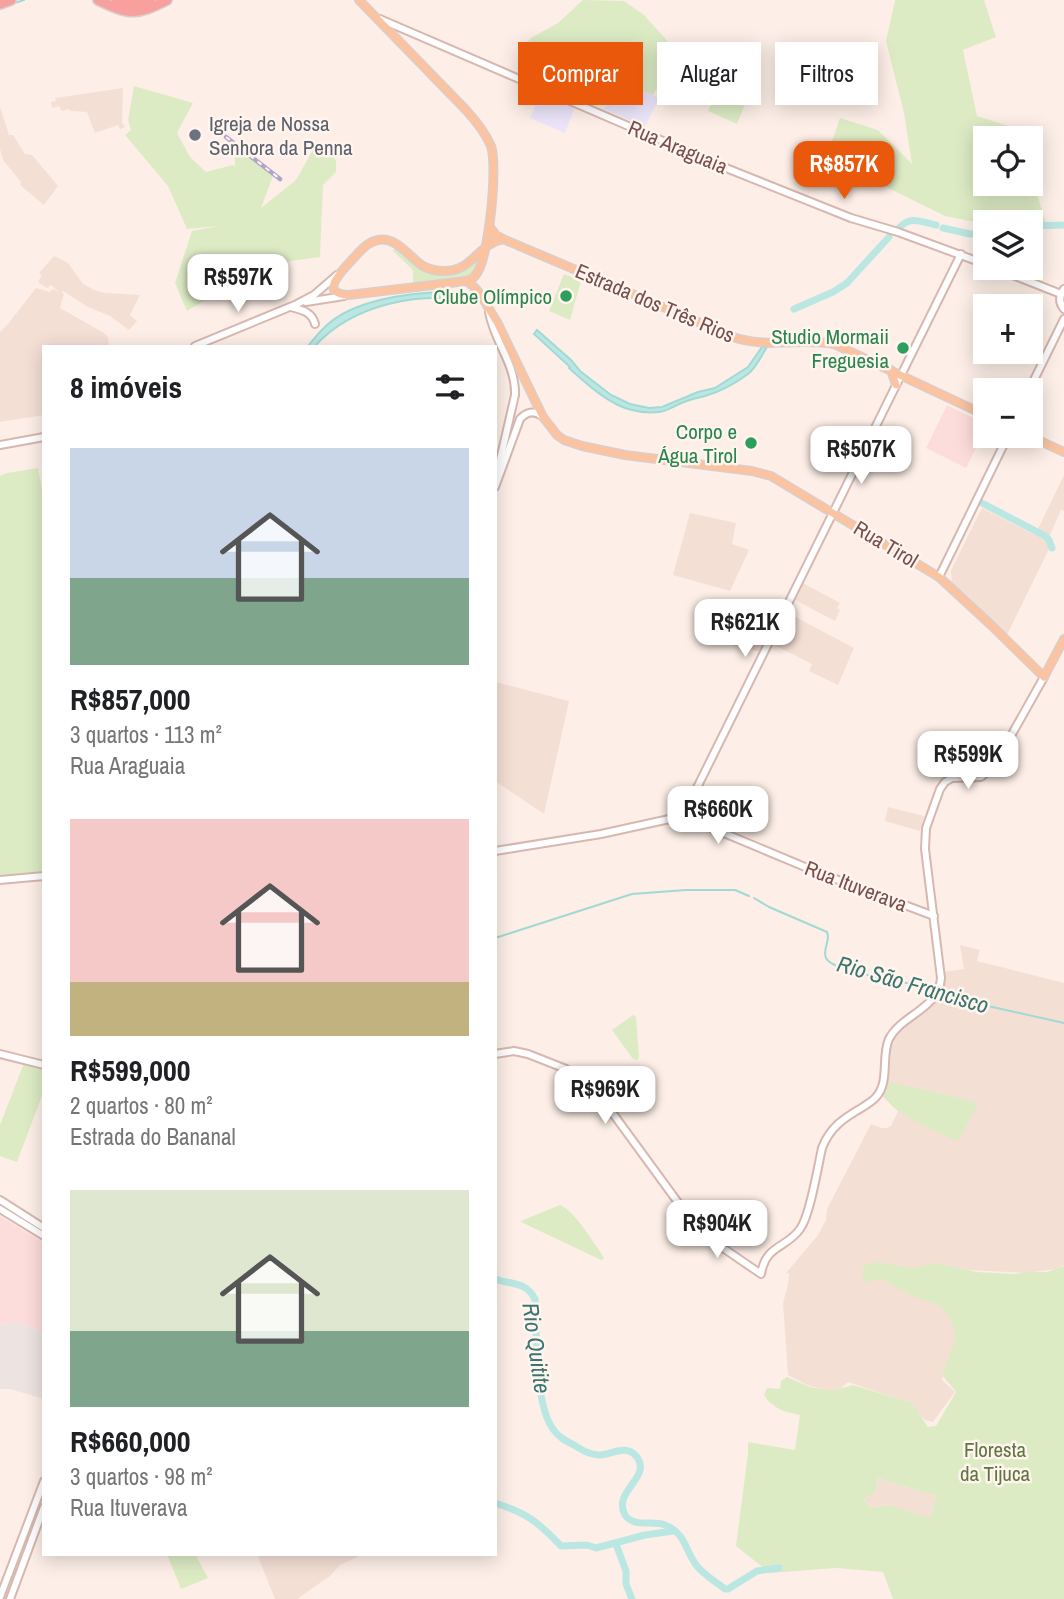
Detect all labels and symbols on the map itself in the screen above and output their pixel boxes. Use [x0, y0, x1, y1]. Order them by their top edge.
place label: Igreja de Nossa Senhora da Penna [209, 109, 353, 162]
street label: Rua Araguaia [624, 113, 733, 181]
marker: Igreja de Nossa Senhora da Penna [187, 127, 203, 143]
pin: R$857K [787, 142, 901, 201]
pin: R$597K [181, 254, 295, 314]
street label: Estrada dos Três Rios [571, 256, 739, 350]
place label: Clube Olímpico [433, 282, 552, 311]
marker: Clube Olímpico [558, 288, 574, 304]
place label: Studio Mormaii Freguesia [771, 322, 889, 375]
marker: Studio Mormaii Freguesia [895, 340, 911, 356]
place label: Corpo e Água Tirol [657, 417, 737, 470]
pin: R$507K [804, 426, 918, 486]
marker: Corpo e Água Tirol [743, 435, 759, 451]
street label: Rua Tirol [848, 514, 924, 574]
pin: R$621K [688, 600, 802, 659]
pin: R$599K [911, 732, 1025, 791]
pin: R$660K [661, 786, 775, 846]
street label: Rua Ituverava [801, 853, 912, 919]
water label: Rio São Francisco [834, 948, 992, 1020]
pin: R$969K [548, 1066, 662, 1126]
pin: R$904K [660, 1200, 774, 1260]
water label: Rio Quitite [515, 1301, 559, 1395]
park label: Floresta da Tijuca [960, 1435, 1030, 1488]

